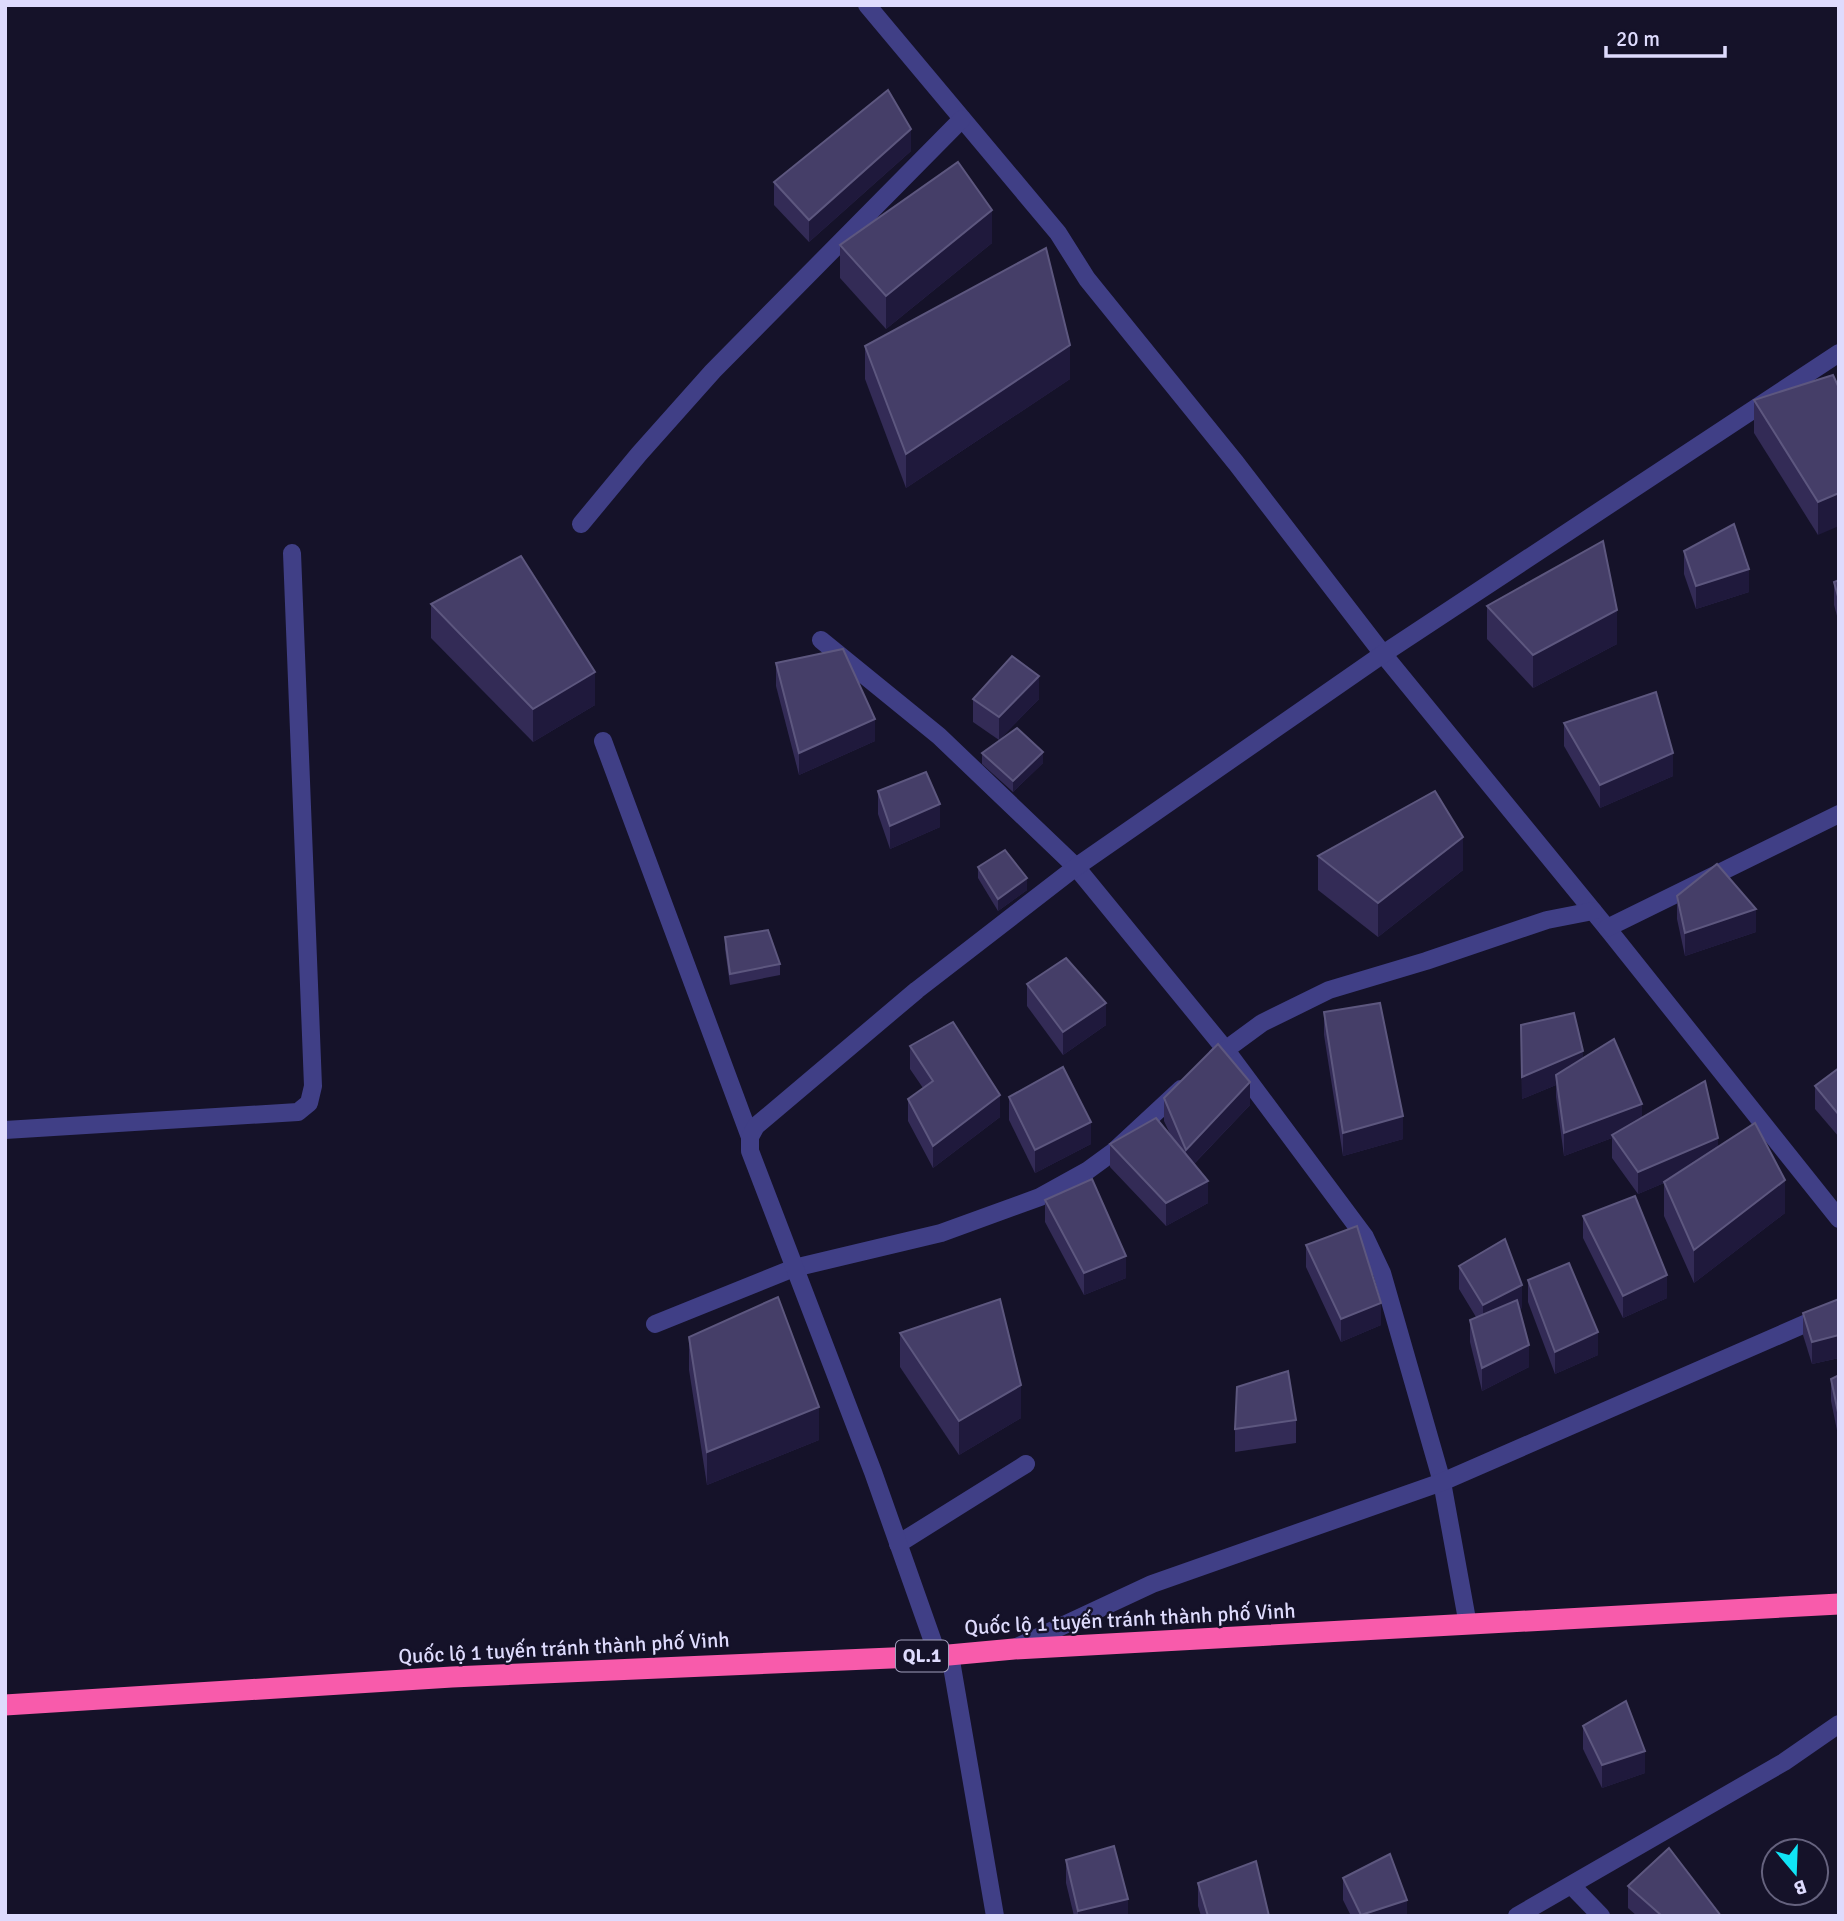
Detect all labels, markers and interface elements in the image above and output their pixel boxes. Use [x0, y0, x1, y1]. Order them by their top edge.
scale bar [1606, 14, 1725, 58]
text: 20 m [1616, 26, 1660, 52]
street label: Quốc lộ 1 tuyến tránh thành phố Vinh [964, 1597, 1296, 1641]
street label: Quốc lộ 1 tuyến tránh thành phố Vinh [398, 1626, 730, 1670]
road number: QL.1 [896, 1640, 948, 1672]
north arrow [1760, 1837, 1830, 1907]
text: B [1790, 1874, 1810, 1900]

